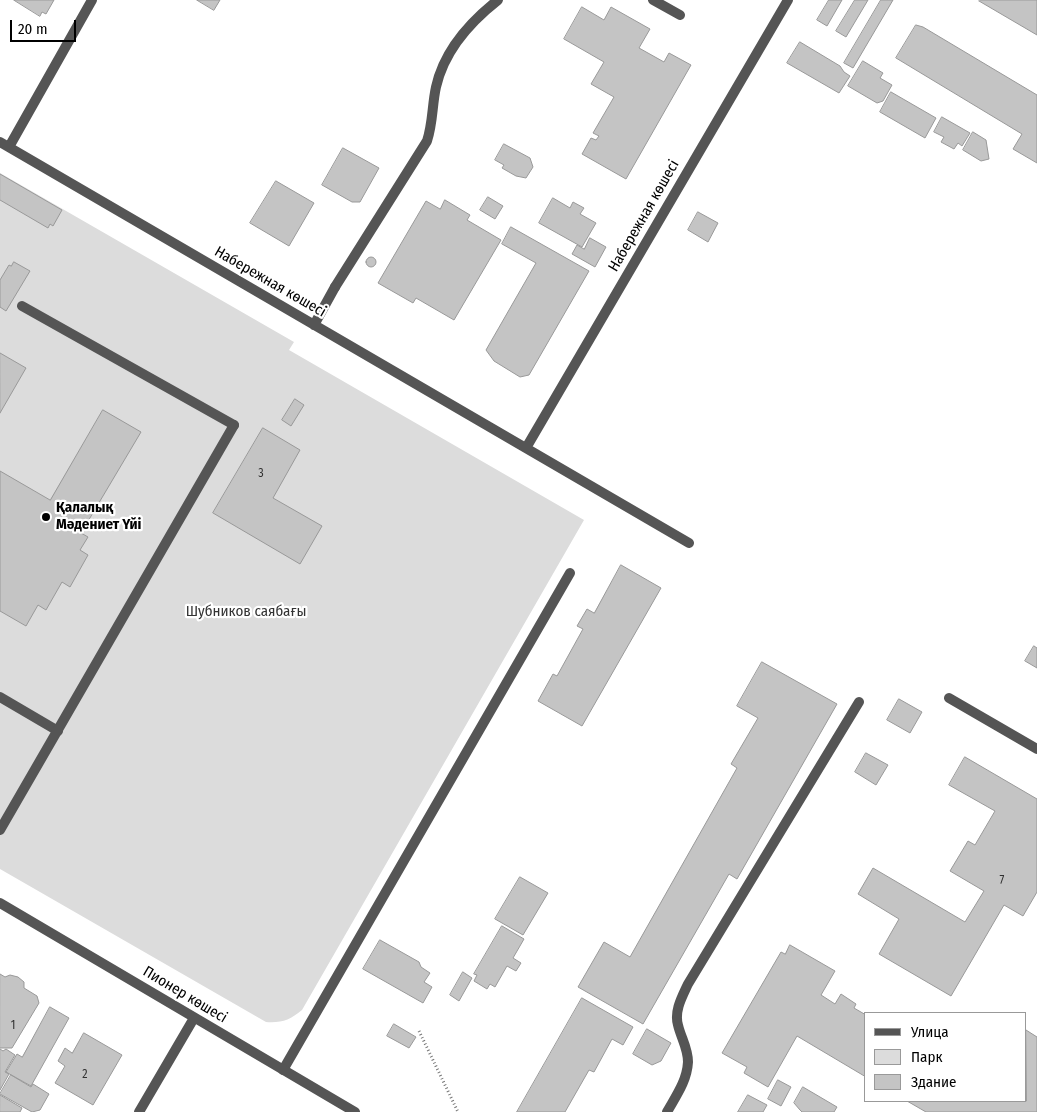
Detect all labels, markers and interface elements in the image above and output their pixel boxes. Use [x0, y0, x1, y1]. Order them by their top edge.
scale bar [12, 10, 79, 42]
text: 20 m [18, 20, 48, 38]
street label: Набережная көшесі [605, 157, 683, 275]
street label: Набережная көшесі [211, 243, 329, 321]
house number: 3 [258, 467, 264, 481]
place label: Қалалық Мәдениет Үйі [56, 499, 141, 534]
marker: Қалалық Мәдениет Үйі [40, 511, 52, 523]
park label: Шубников саябағы [186, 603, 306, 621]
house number: 7 [1000, 874, 1004, 888]
street label: Пионер көшесі [140, 963, 230, 1027]
legend [864, 1012, 1027, 1102]
house number: 1 [11, 1019, 15, 1033]
text: Улица [911, 1023, 949, 1041]
text: Парк [911, 1048, 942, 1066]
house number: 2 [82, 1068, 88, 1082]
text: Здание [911, 1073, 957, 1091]

